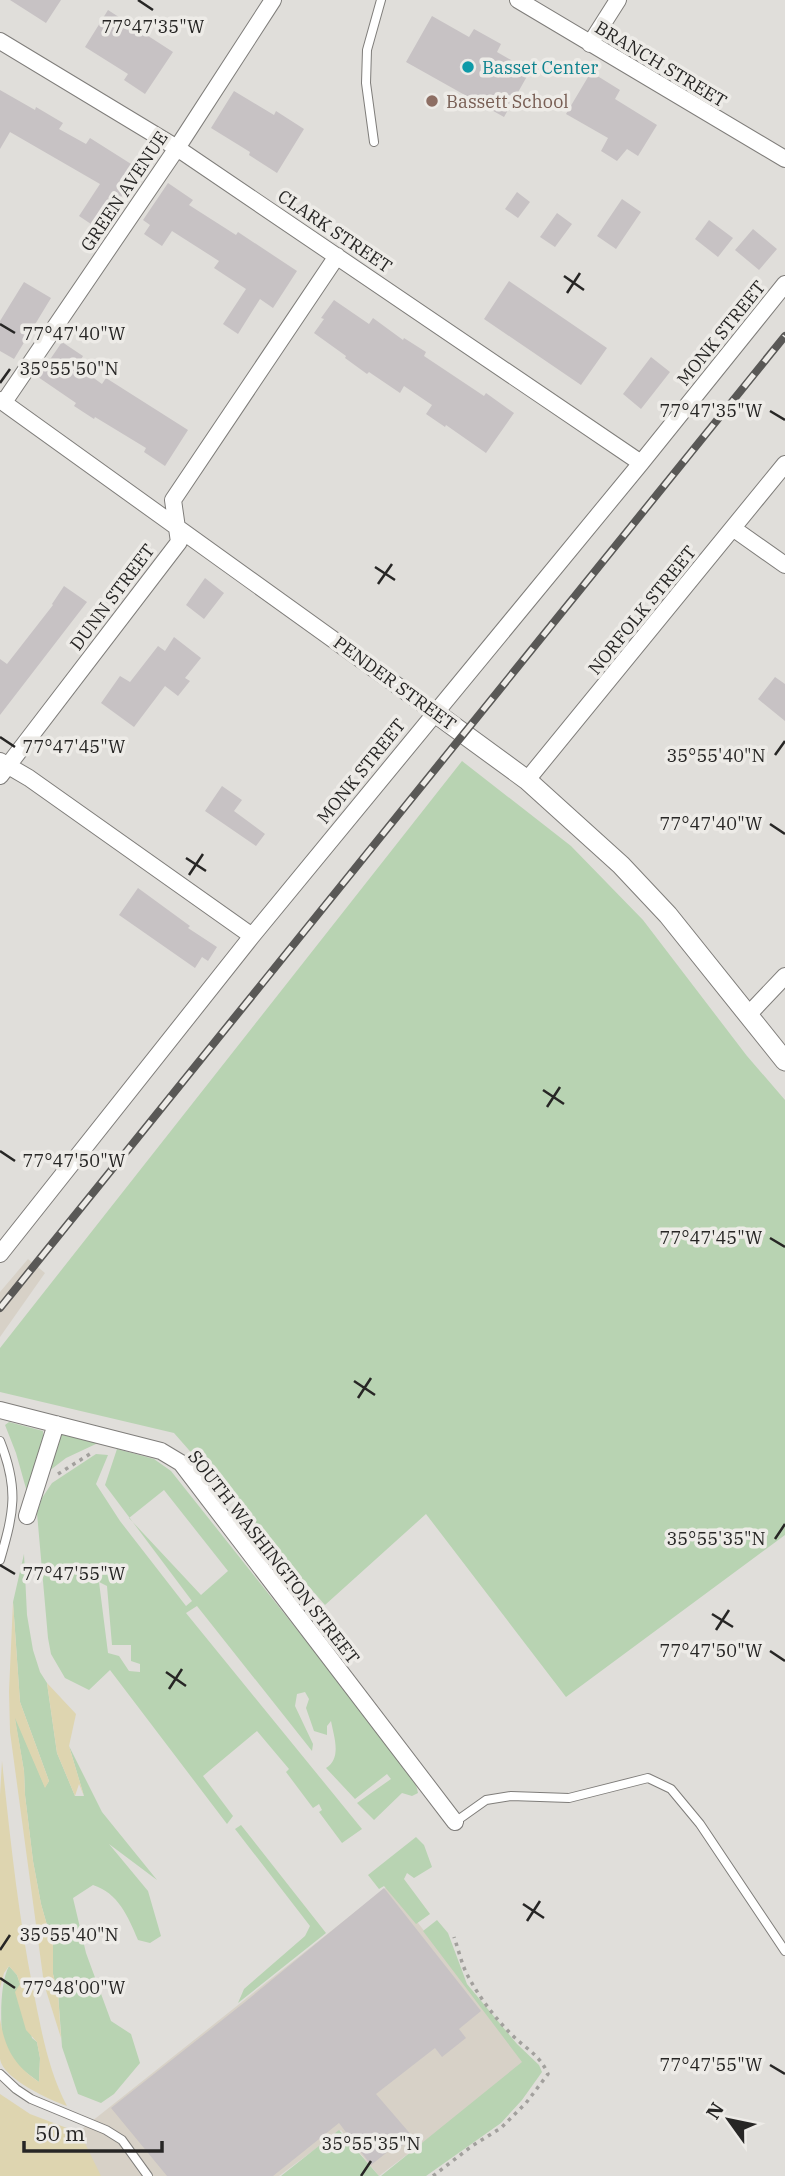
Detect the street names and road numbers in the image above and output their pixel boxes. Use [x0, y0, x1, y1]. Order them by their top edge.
street label: BRANCH STREET [591, 16, 731, 113]
street label: GREEN AVENUE [75, 127, 173, 255]
street label: CLARK STREET [273, 184, 397, 278]
street label: MONK STREET [672, 276, 771, 390]
street label: DUNN STREET [65, 539, 160, 655]
street label: NORFOLK STREET [583, 541, 701, 679]
street label: PENDER STREET [329, 631, 461, 735]
street label: MONK STREET [312, 714, 411, 828]
street label: SOUTH WASHINGTON STREET [183, 1445, 365, 1669]

